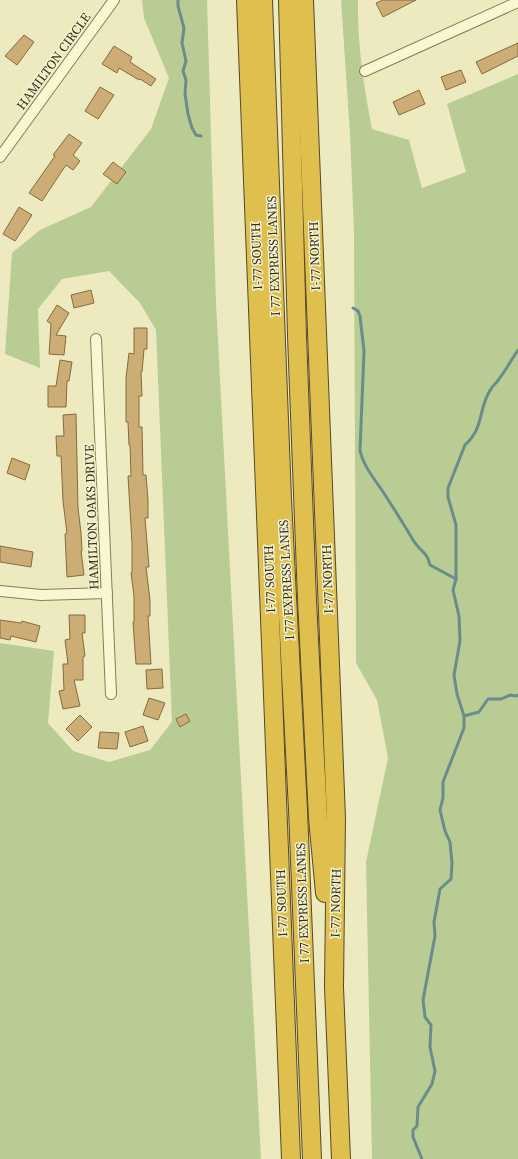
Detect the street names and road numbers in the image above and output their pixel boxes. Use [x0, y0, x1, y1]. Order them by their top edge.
street label: HAMILTON CIRCLE [12, 9, 94, 113]
street label: I 77 EXPRESS LANES [263, 195, 284, 316]
street label: I-77 NORTH [305, 221, 324, 291]
street label: I-77 SOUTH [247, 222, 266, 290]
street label: HAMILTON OAKS DRIVE [80, 444, 103, 590]
street label: I 77 EXPRESS LANES [275, 519, 298, 641]
street label: I-77 NORTH [318, 544, 337, 614]
street label: I-77 SOUTH [260, 545, 279, 613]
street label: I 77 EXPRESS LANES [292, 842, 313, 963]
street label: I-77 NORTH [326, 868, 345, 938]
street label: I-77 SOUTH [272, 869, 291, 937]

